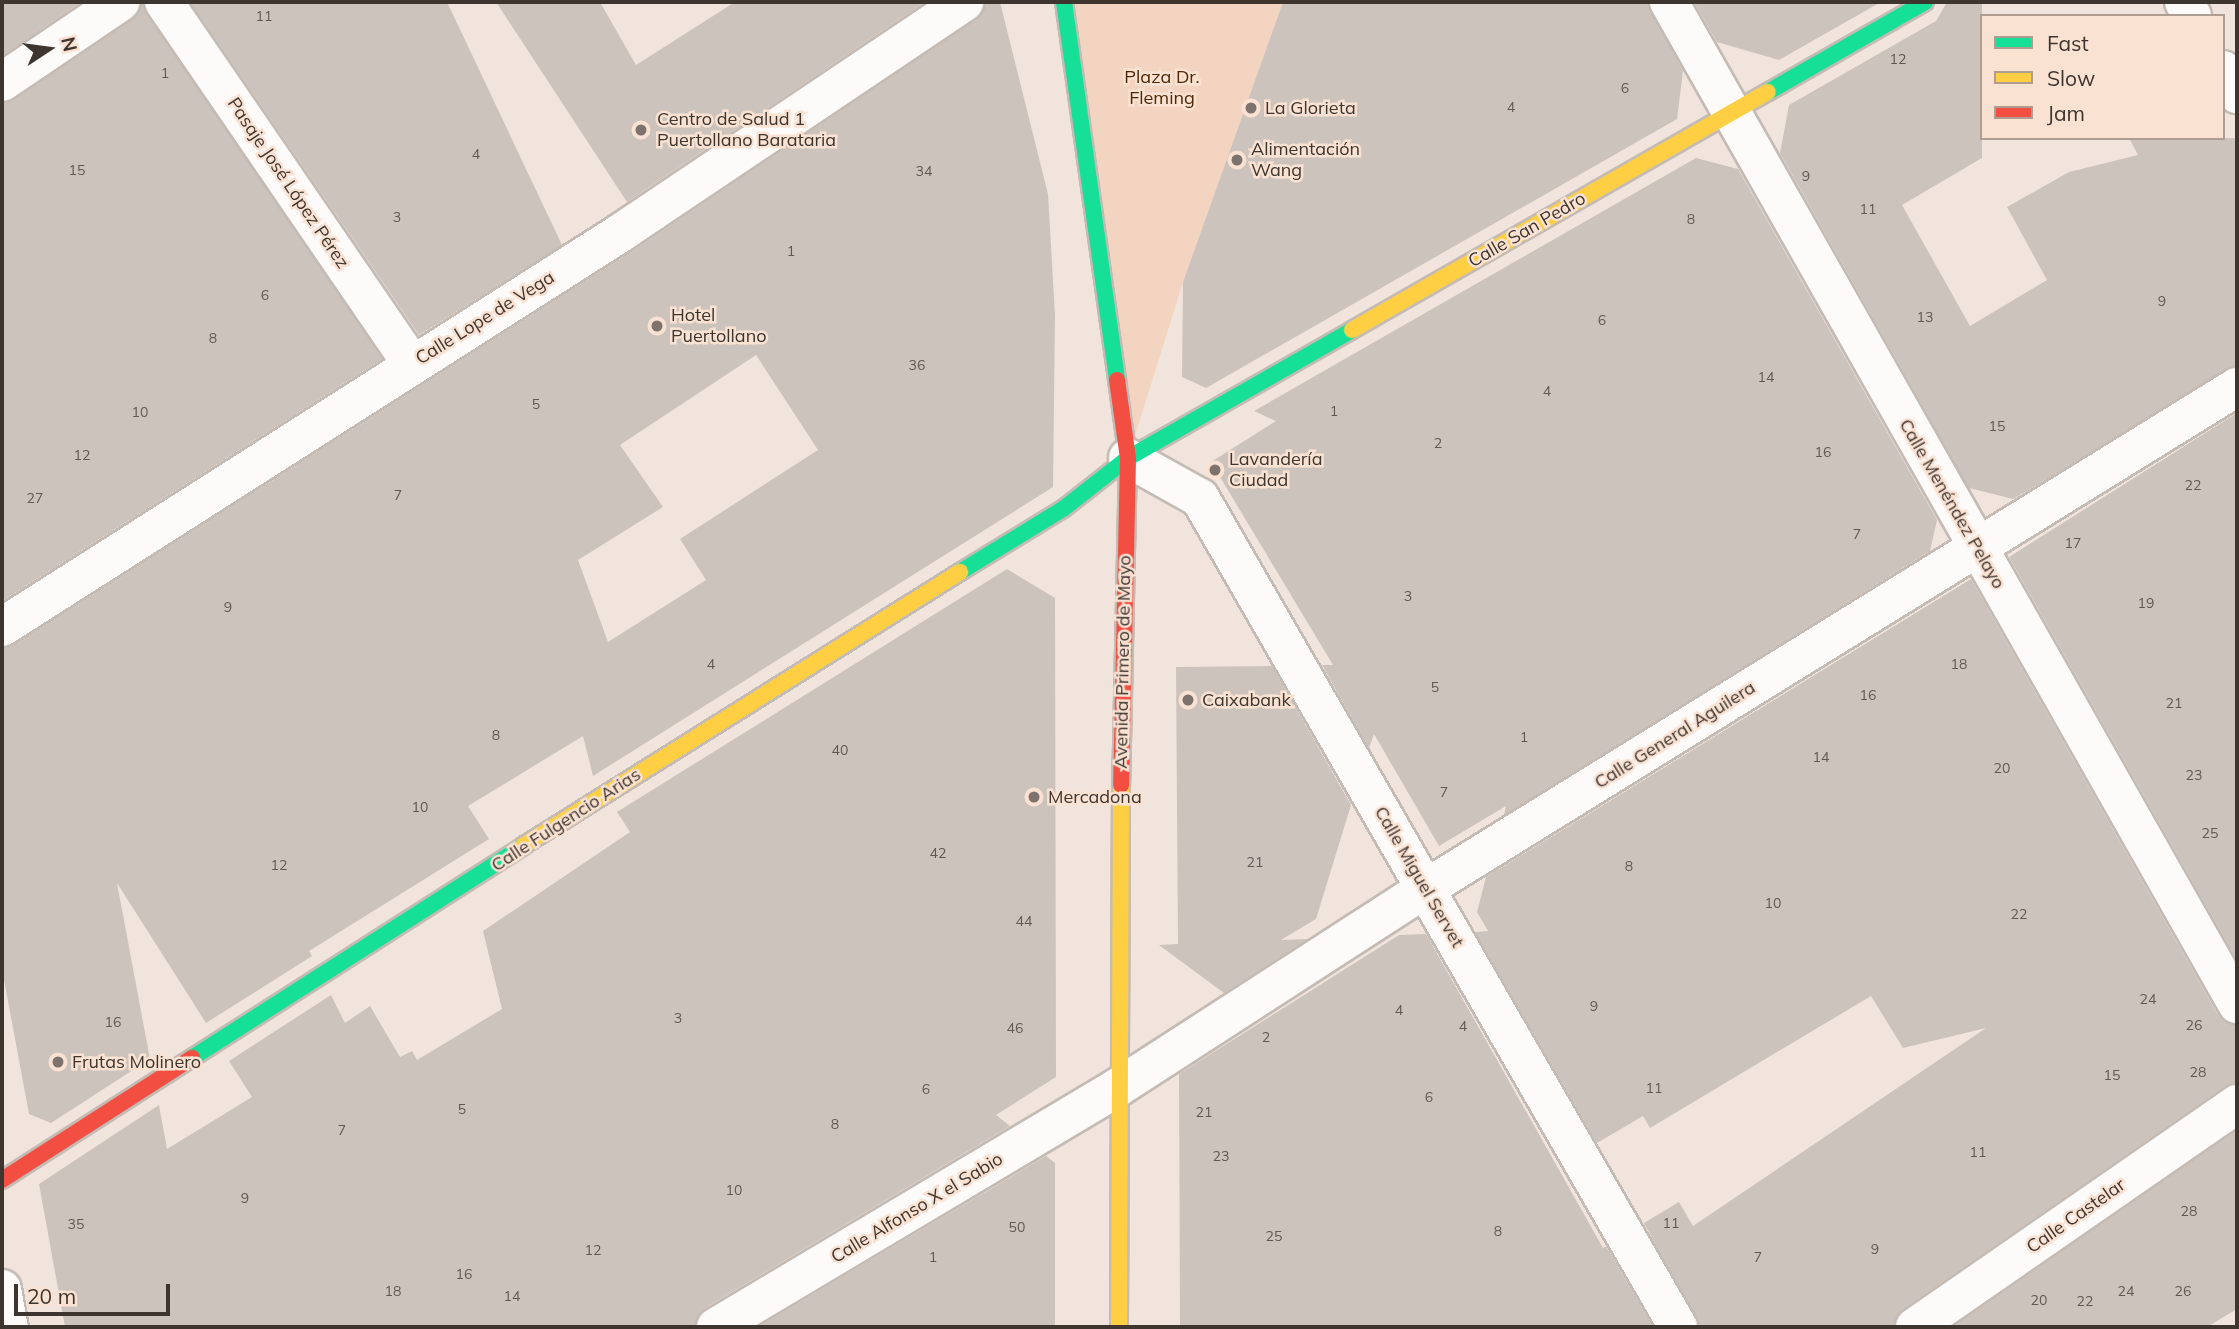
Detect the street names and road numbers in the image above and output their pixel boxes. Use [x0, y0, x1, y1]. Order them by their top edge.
street label: Pasaje José López Pérez [223, 93, 353, 273]
street label: Calle San Pedro [1465, 188, 1589, 272]
street label: Calle Lope de Vega [412, 267, 558, 369]
street label: Calle Menéndez Pelayo [1895, 415, 2009, 593]
street label: Avenida Primero de Mayo [1110, 555, 1136, 769]
street label: Calle General Aguilera [1591, 677, 1759, 793]
street label: Calle Fulgencio Arias [487, 764, 645, 876]
street label: Calle Miguel Servet [1370, 803, 1468, 951]
street label: Calle Alfonso X el Sabio [827, 1148, 1007, 1268]
street label: Calle Castelar [2023, 1174, 2129, 1258]

